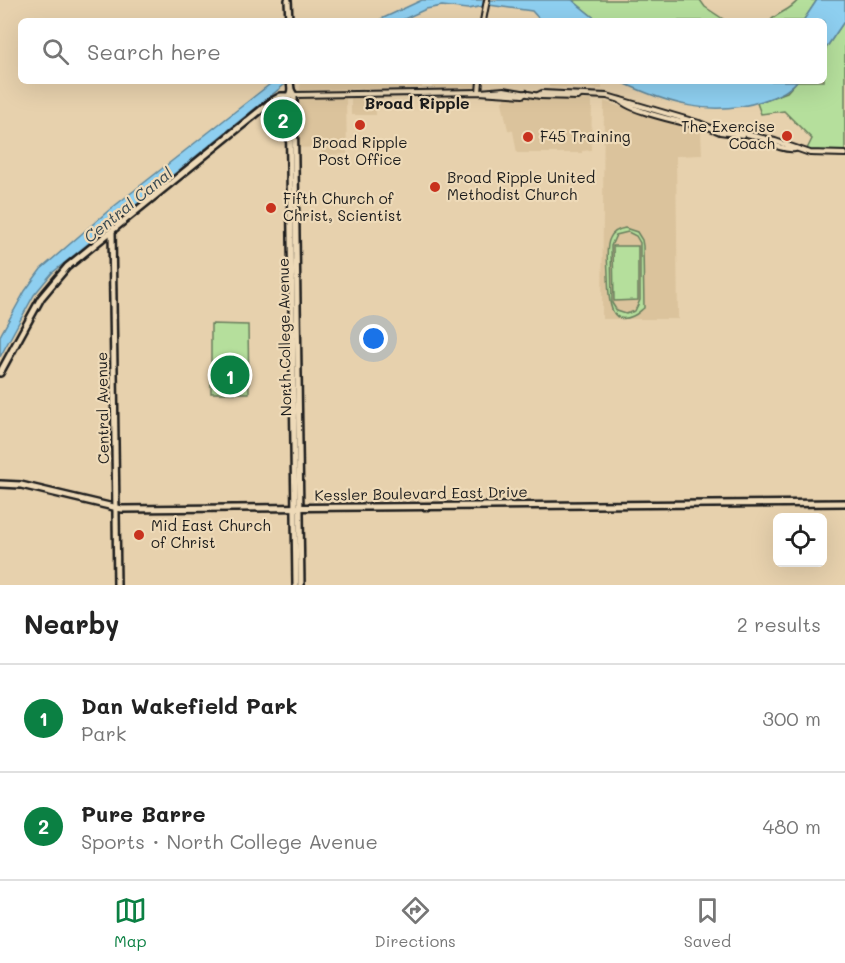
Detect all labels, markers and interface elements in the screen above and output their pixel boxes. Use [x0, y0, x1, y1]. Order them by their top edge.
search box [18, 18, 827, 84]
icon: search [39, 35, 72, 68]
text: Search here [87, 37, 221, 66]
district label: Broad Ripple [364, 92, 470, 113]
pin: 2 [264, 96, 302, 142]
place label: The Exercise Coach [681, 116, 775, 153]
marker: Broad Ripple Post Office [353, 118, 367, 132]
place label: F45 Training [540, 126, 631, 146]
marker: The Exercise Coach [780, 129, 794, 143]
marker: F45 Training [521, 130, 535, 144]
place label: Broad Ripple Post Office [312, 132, 408, 169]
water label: Central Canal [79, 162, 176, 247]
place label: Broad Ripple United Methodist Church [447, 167, 595, 204]
marker: Broad Ripple United Methodist Church [428, 180, 442, 194]
place label: Fifth Church of Christ, Scientist [283, 188, 402, 225]
marker: Fifth Church of Christ, Scientist [264, 201, 278, 215]
street label: North College Avenue [273, 258, 295, 416]
your location [359, 324, 388, 353]
street label: Central Avenue [91, 352, 113, 464]
pin: 1 [210, 352, 250, 398]
street label: Kessler Boulevard East Drive [314, 481, 528, 505]
map controls [773, 513, 827, 567]
button: locate [773, 513, 827, 567]
place label: Mid East Church of Christ [151, 515, 271, 552]
marker: Mid East Church of Christ [132, 528, 146, 542]
text: Nearby [24, 607, 119, 641]
text: 2 results [737, 611, 821, 637]
text: Dan Wakefield Park [81, 691, 298, 720]
text: 1 [39, 705, 48, 731]
text: 300 m [762, 705, 821, 731]
text: Park [81, 720, 126, 746]
text: Pure Barre [81, 799, 206, 828]
text: 2 [38, 813, 49, 839]
text: 480 m [762, 813, 821, 839]
text: Sports · North College Avenue [81, 828, 378, 854]
tab: Map [114, 894, 147, 951]
tab: Directions [375, 894, 456, 951]
tab: Saved [684, 894, 731, 951]

